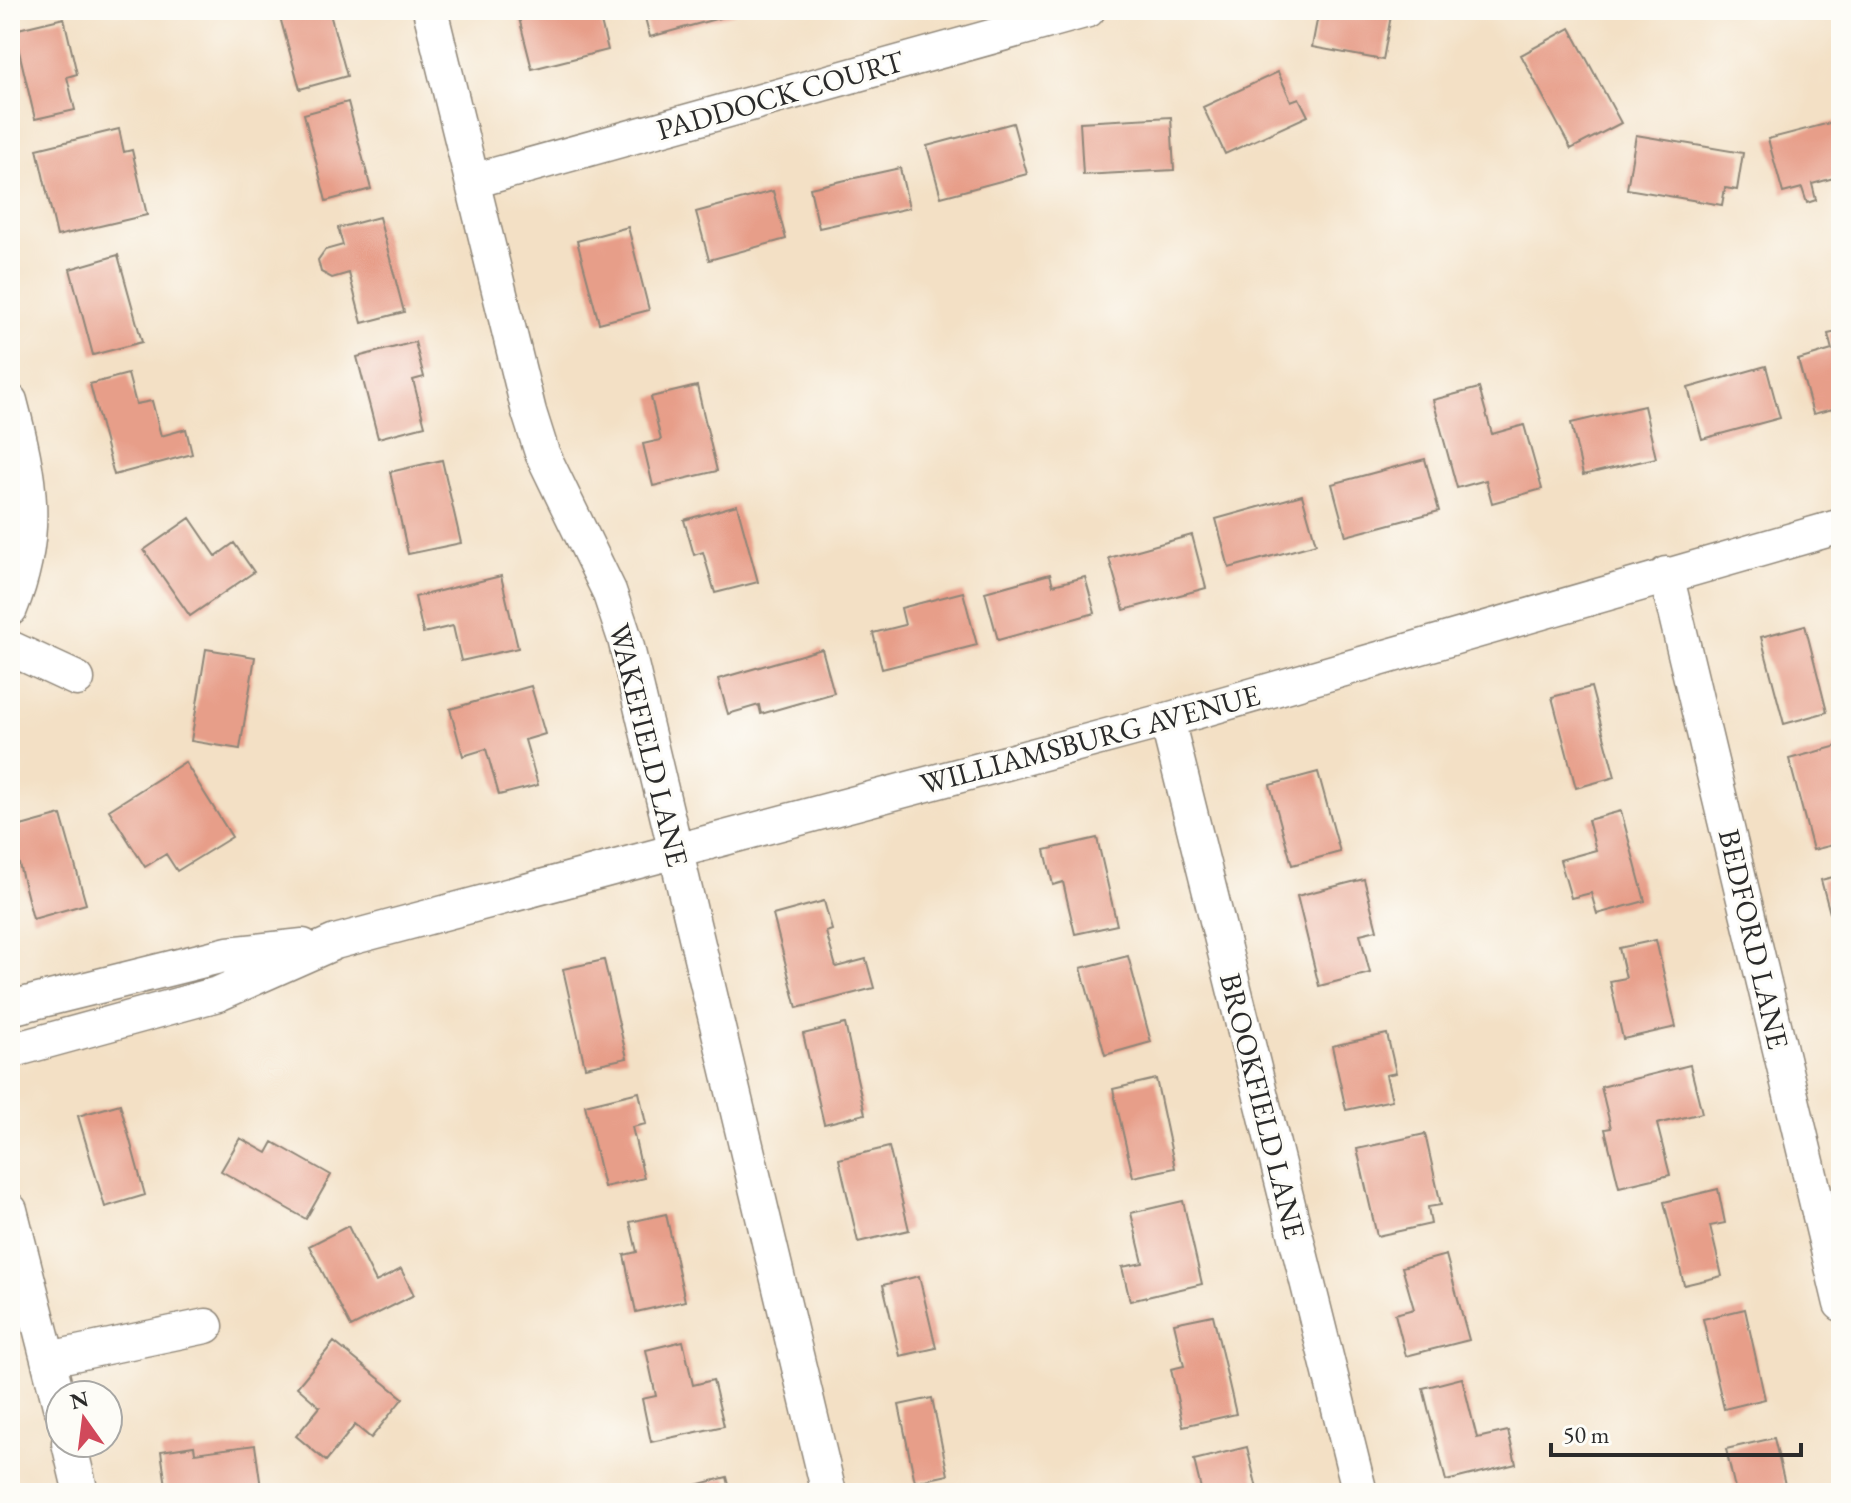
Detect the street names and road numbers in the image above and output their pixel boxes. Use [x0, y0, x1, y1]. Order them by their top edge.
street label: PADDOCK COURT [652, 41, 909, 149]
street label: WAKEFIELD LANE [600, 619, 698, 871]
street label: WILLIAMSBURG AVENUE [916, 675, 1264, 803]
street label: BEDFORD LANE [1710, 825, 1798, 1053]
street label: BROOKFIELD LANE [1211, 969, 1315, 1243]

